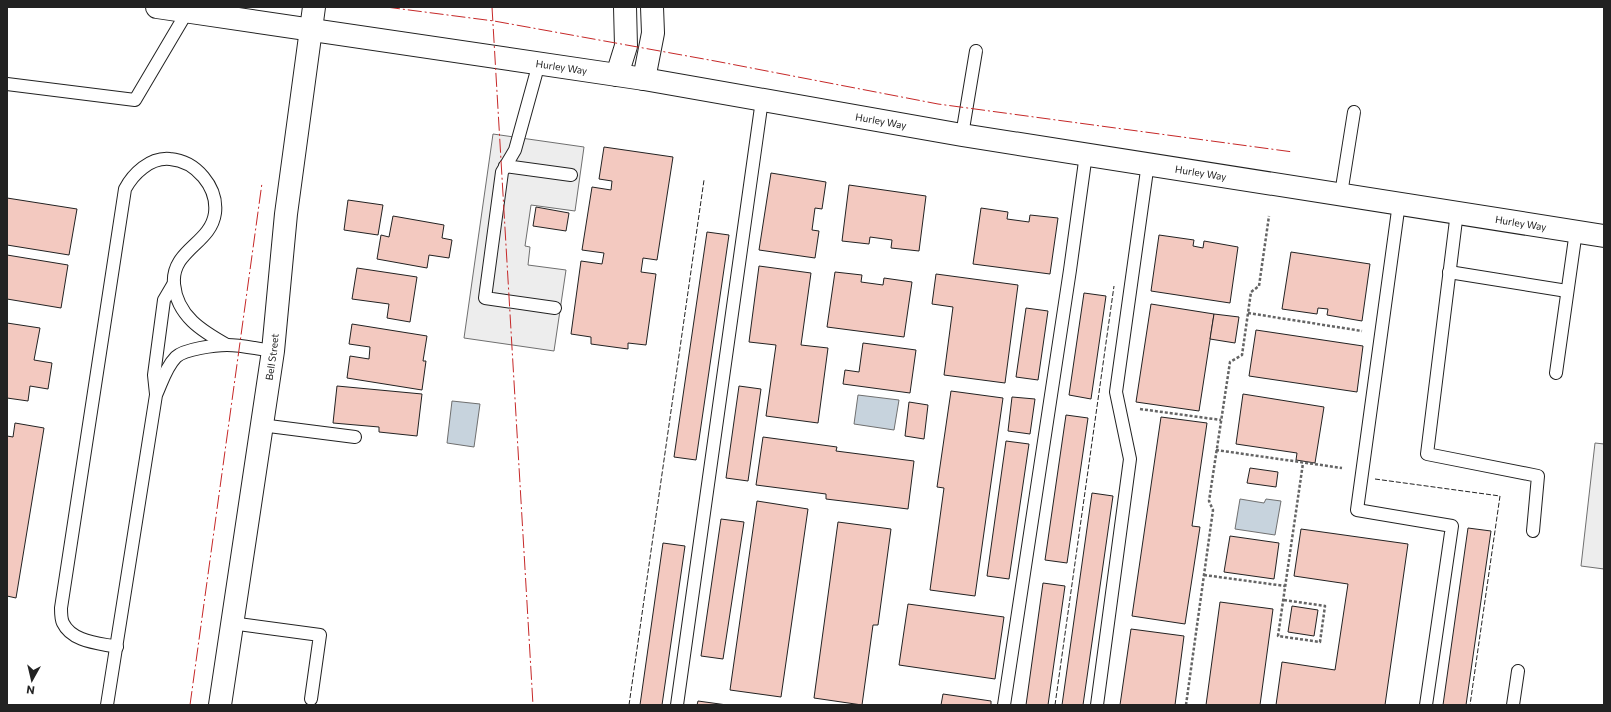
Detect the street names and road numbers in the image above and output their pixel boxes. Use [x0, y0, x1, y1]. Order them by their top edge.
street label: Hurley Way [535, 57, 588, 77]
street label: Hurley Way [854, 110, 908, 131]
street label: Hurley Way [1174, 163, 1227, 183]
street label: Hurley Way [1494, 213, 1548, 233]
street label: Bell Street [263, 333, 281, 381]

